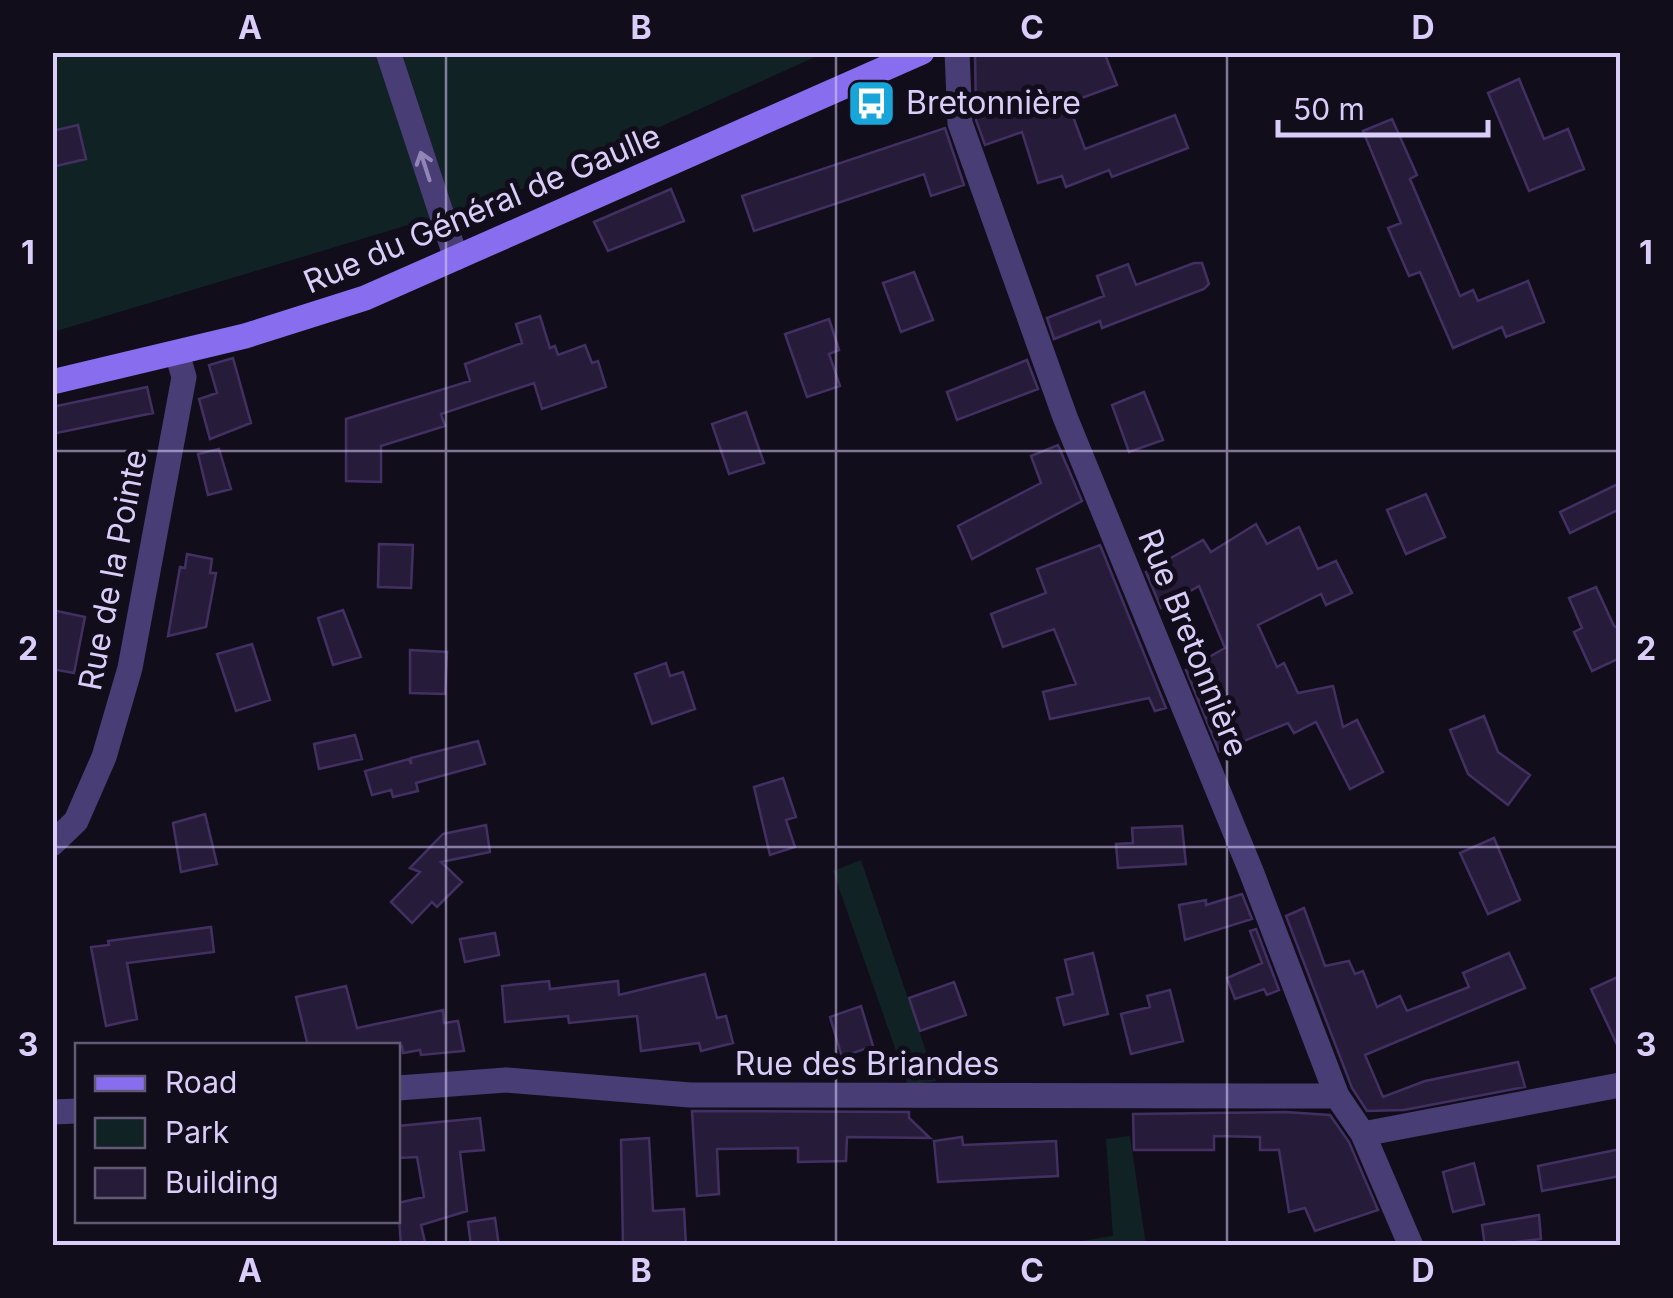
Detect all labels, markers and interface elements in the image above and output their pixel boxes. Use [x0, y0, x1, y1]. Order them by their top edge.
text: A [238, 8, 262, 47]
text: B [630, 8, 652, 47]
text: C [1020, 8, 1044, 47]
text: D [1411, 8, 1435, 47]
scale bar [1278, 75, 1488, 137]
bus stop icon: Bretonnière [845, 77, 897, 129]
place label: Bretonnière [906, 83, 1081, 122]
text: 50 m [1293, 91, 1365, 127]
street label: Rue du Général de Gaulle [298, 116, 666, 301]
one-way arrow [415, 150, 433, 182]
text: 1 [21, 233, 35, 272]
text: 1 [1639, 233, 1653, 272]
street label: Rue de la Pointe [70, 446, 155, 693]
street label: Rue Bretonnière [1130, 523, 1257, 762]
text: 2 [18, 629, 38, 668]
text: 2 [1636, 629, 1656, 668]
text: 3 [18, 1025, 38, 1064]
text: 3 [1636, 1025, 1656, 1064]
legend [75, 1043, 400, 1223]
street label: Rue des Briandes [735, 1044, 999, 1083]
text: Road [165, 1064, 237, 1100]
text: Park [165, 1114, 230, 1150]
text: Building [165, 1164, 279, 1200]
text: A [238, 1251, 262, 1290]
text: B [630, 1251, 652, 1290]
text: C [1020, 1251, 1044, 1290]
text: D [1411, 1251, 1435, 1290]

